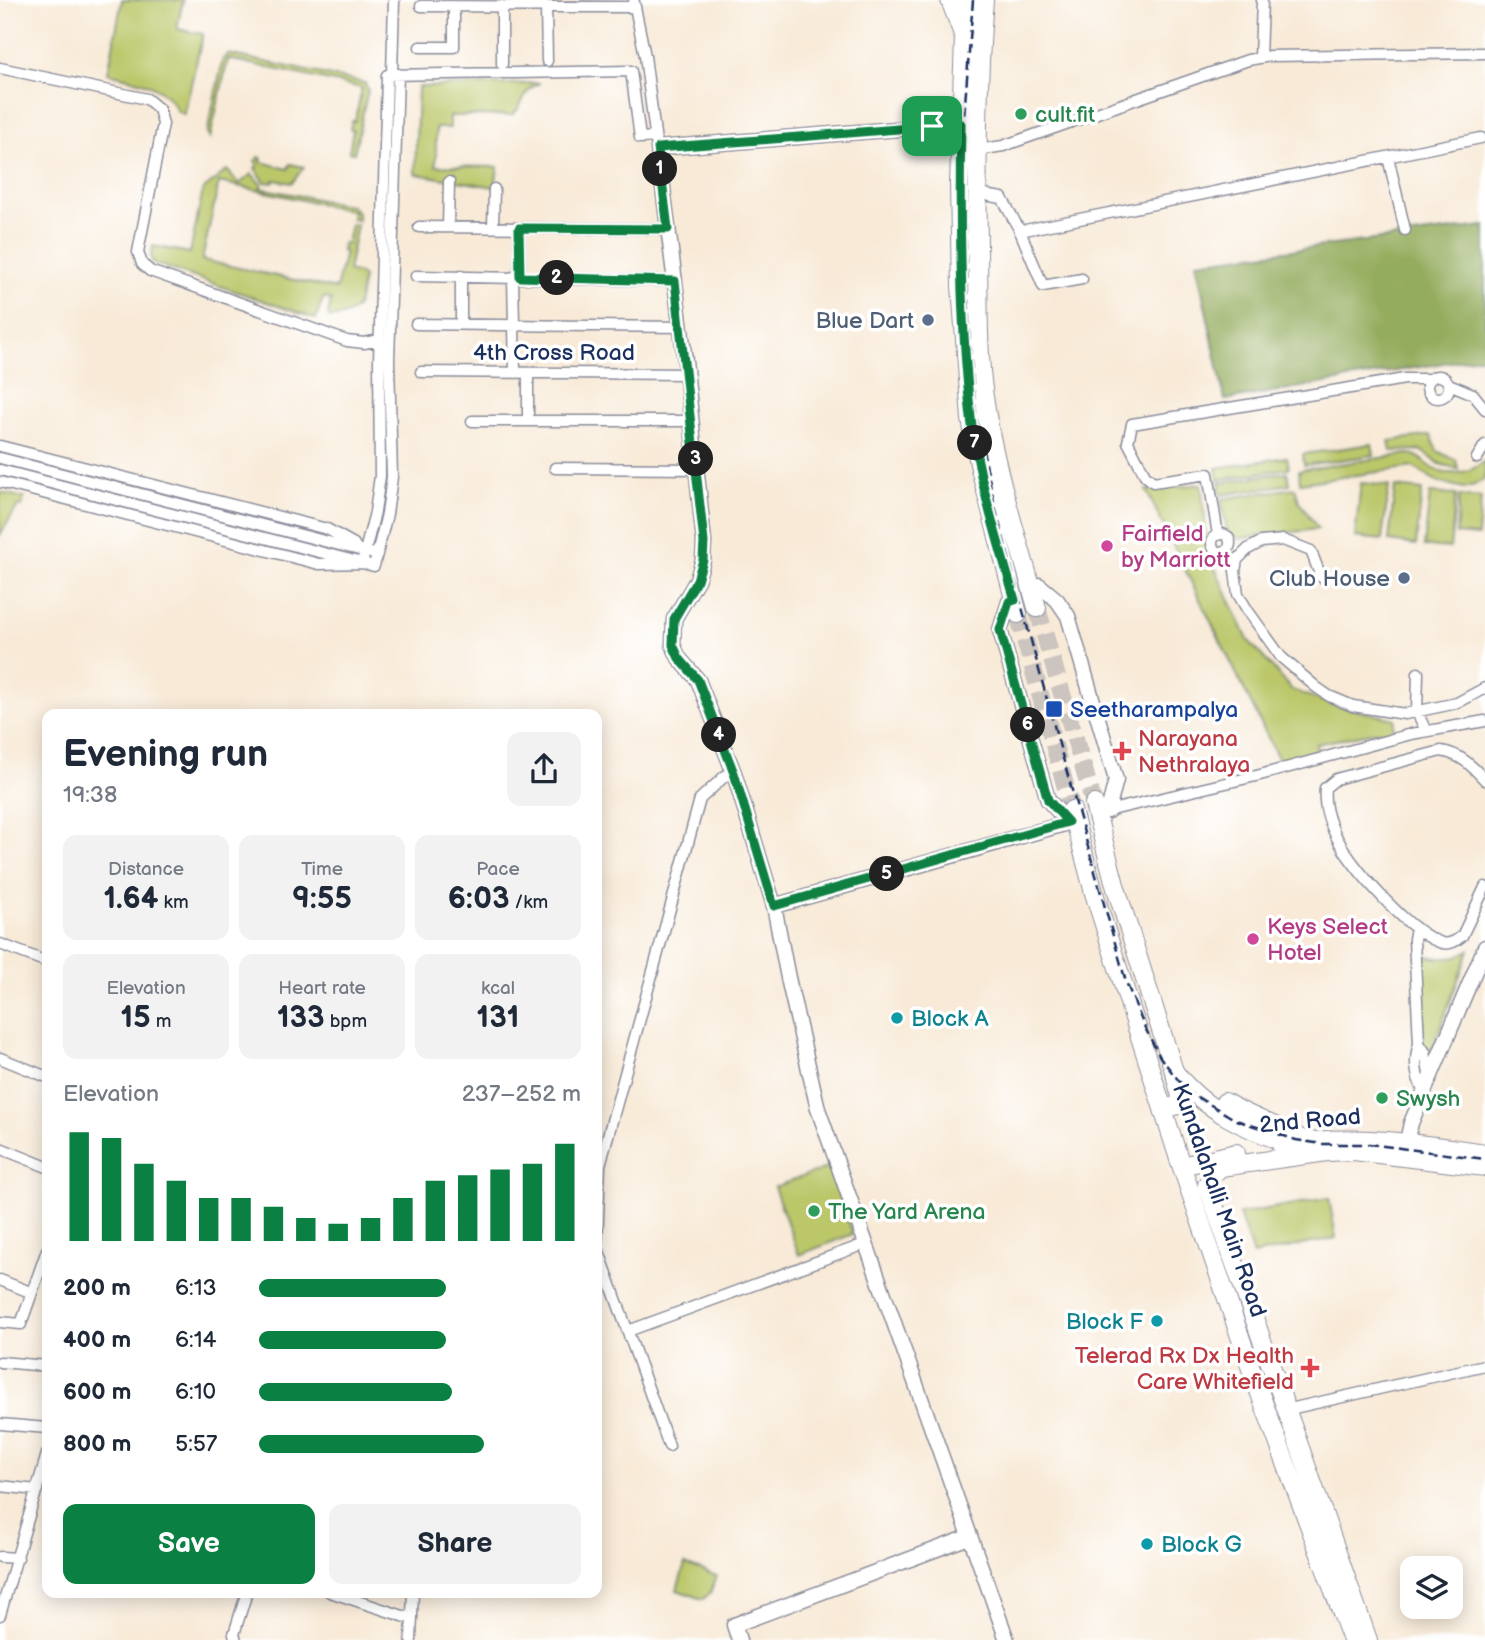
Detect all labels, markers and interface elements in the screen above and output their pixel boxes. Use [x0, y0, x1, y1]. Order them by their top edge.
pin [902, 96, 962, 156]
place label: cult.fit [1035, 101, 1095, 129]
marker: cult.fit [1013, 106, 1029, 122]
icon: arrive [913, 107, 951, 145]
pin: 1 [642, 152, 678, 186]
text: 1 [656, 157, 664, 180]
pin: 2 [540, 260, 574, 296]
text: 2 [551, 266, 562, 289]
place label: Blue Dart [815, 307, 914, 335]
marker: Blue Dart [920, 312, 936, 328]
street label: 4th Cross Road [473, 339, 635, 367]
pin: 7 [958, 426, 992, 460]
text: 7 [969, 431, 980, 454]
pin: 3 [678, 442, 714, 476]
text: 3 [690, 447, 701, 470]
place label: Fairfield by Marriott [1121, 520, 1231, 574]
marker: Fairfield by Marriott [1099, 538, 1115, 554]
place label: Club House [1269, 565, 1390, 593]
marker: Club House [1396, 570, 1412, 586]
place label: Seetharampalya [1070, 696, 1238, 724]
marker: Seetharampalya [1044, 699, 1064, 719]
pin: 6 [1010, 708, 1046, 742]
text: 6 [1022, 713, 1033, 736]
pin: 4 [702, 718, 736, 752]
text: 4 [713, 723, 724, 746]
place label: Narayana Nethralaya [1138, 725, 1250, 779]
text: Evening run [63, 732, 268, 777]
button: share [507, 732, 581, 806]
marker: Narayana Nethralaya [1112, 741, 1132, 761]
text: 19:38 [63, 781, 117, 809]
pin: 5 [870, 856, 904, 892]
text: Distance [108, 858, 184, 881]
text: Time [301, 858, 343, 881]
text: Pace [476, 858, 520, 881]
text: 5 [881, 862, 892, 885]
text: 1.64 [103, 881, 158, 917]
text: 9:55 [292, 881, 352, 917]
text: 6:03 [448, 881, 509, 917]
text: km [158, 891, 189, 914]
text: /km [509, 891, 548, 914]
place label: Keys Select Hotel [1267, 913, 1388, 967]
marker: Keys Select Hotel [1245, 931, 1261, 947]
text: Elevation [106, 977, 186, 1000]
text: Heart rate [278, 977, 366, 1000]
text: kcal [481, 977, 515, 1000]
text: 15 [121, 1000, 151, 1036]
text: 133 [277, 1000, 325, 1036]
text: 131 [477, 1000, 519, 1036]
place label: Block A [911, 1005, 990, 1033]
text: m [151, 1010, 171, 1033]
text: bpm [325, 1010, 367, 1033]
marker: Block A [889, 1010, 905, 1026]
text: Elevation [63, 1080, 159, 1108]
text: 237–252 m [462, 1080, 581, 1108]
street label: Kundalahalli Main Road [1166, 1080, 1272, 1321]
place label: Swysh [1396, 1085, 1460, 1113]
marker: Swysh [1374, 1090, 1390, 1106]
street label: 2nd Road [1258, 1103, 1362, 1139]
place label: The Yard Arena [828, 1198, 986, 1226]
marker: The Yard Arena [806, 1203, 822, 1219]
text: 200 m [63, 1274, 131, 1302]
text: 6:13 [175, 1274, 217, 1302]
place label: Block F [1066, 1308, 1143, 1336]
marker: Block F [1149, 1313, 1165, 1329]
text: 400 m [63, 1326, 131, 1354]
text: 6:14 [175, 1326, 217, 1354]
place label: Telerad Rx Dx Health Care Whitefield [1075, 1342, 1294, 1396]
marker: Telerad Rx Dx Health Care Whitefield [1300, 1358, 1320, 1378]
text: 600 m [63, 1378, 131, 1406]
text: 6:10 [175, 1378, 216, 1406]
text: 800 m [63, 1430, 131, 1458]
text: 5:57 [175, 1430, 217, 1458]
button: Save [63, 1504, 315, 1584]
button: Share [329, 1504, 581, 1584]
place label: Block G [1161, 1531, 1242, 1559]
marker: Block G [1139, 1536, 1155, 1552]
map controls [1400, 1556, 1463, 1619]
button: layers [1400, 1556, 1463, 1619]

